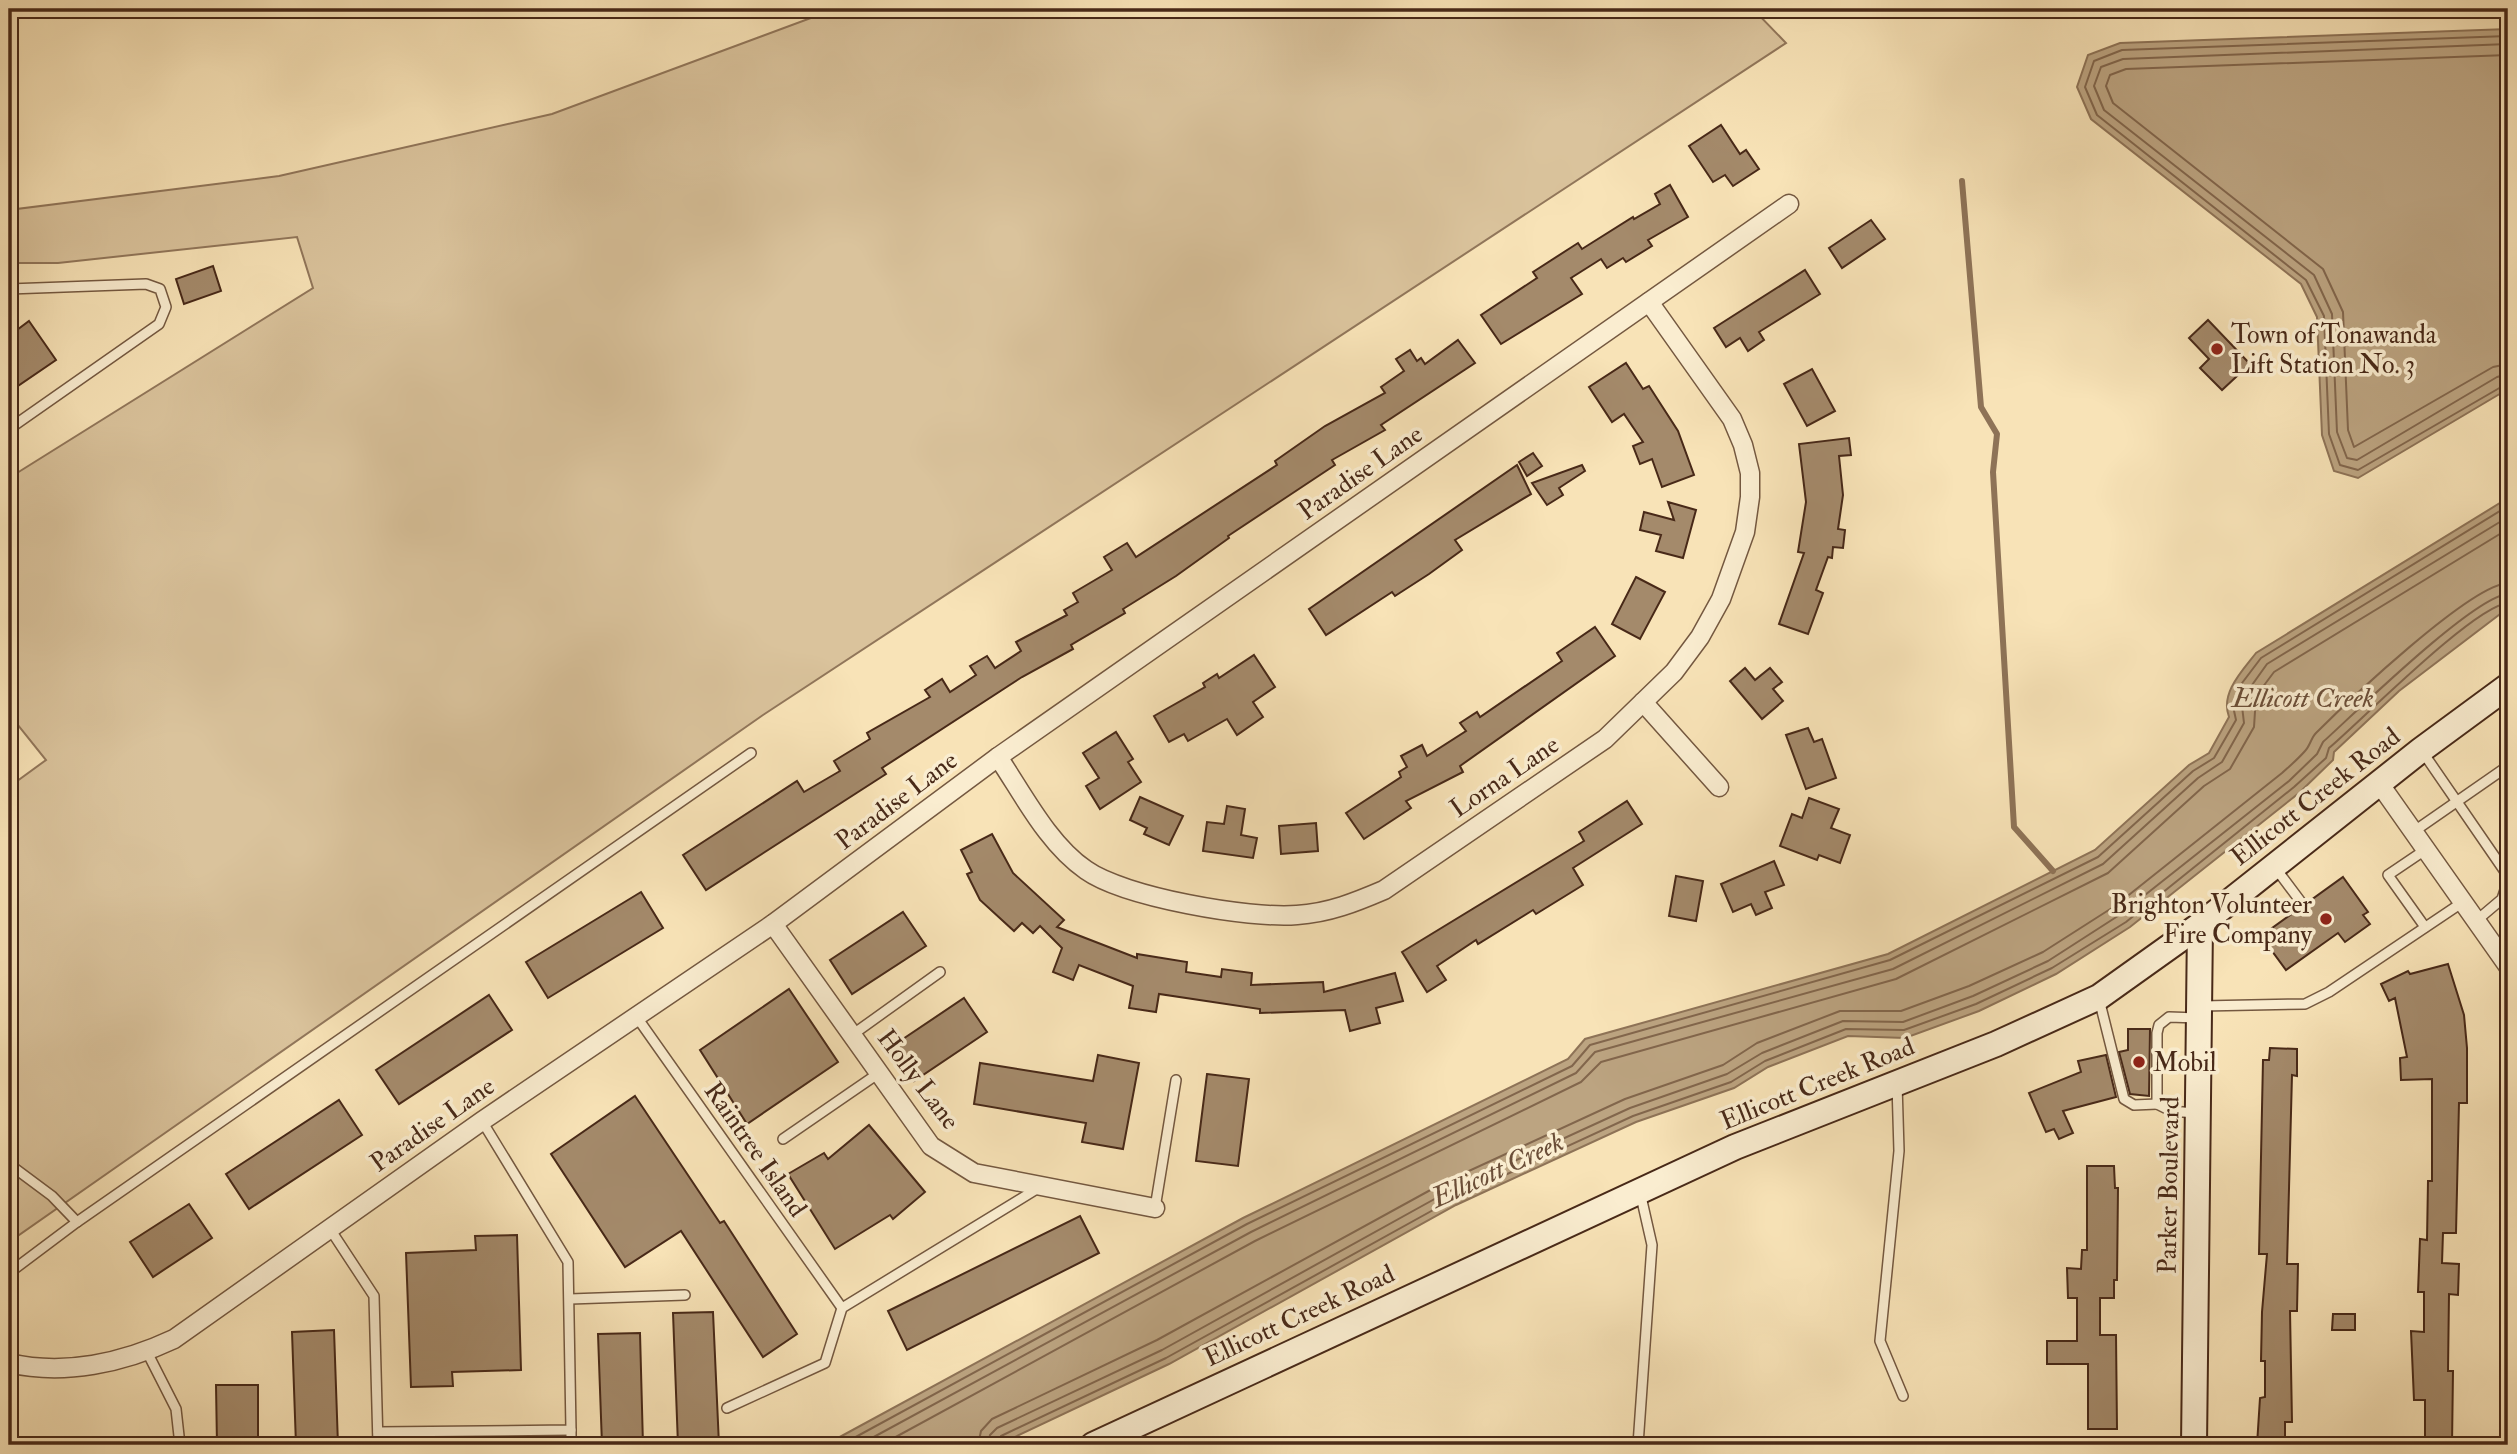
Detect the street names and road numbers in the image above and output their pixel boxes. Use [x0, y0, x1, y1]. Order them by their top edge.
street label: Paradise Lane [1292, 418, 1429, 527]
street label: Ellicott Creek Road [2224, 720, 2407, 873]
street label: Lorna Lane [1444, 729, 1565, 825]
street label: Paradise Lane [829, 744, 964, 857]
street label: Holly Lane [870, 1023, 966, 1136]
street label: Ellicott Creek Road [1716, 1030, 1919, 1137]
street label: Paradise Lane [364, 1070, 501, 1179]
street label: Raintree Island [697, 1076, 814, 1223]
street label: Parker Boulevard [2151, 1096, 2187, 1274]
street label: Ellicott Creek Road [1199, 1258, 1400, 1374]

